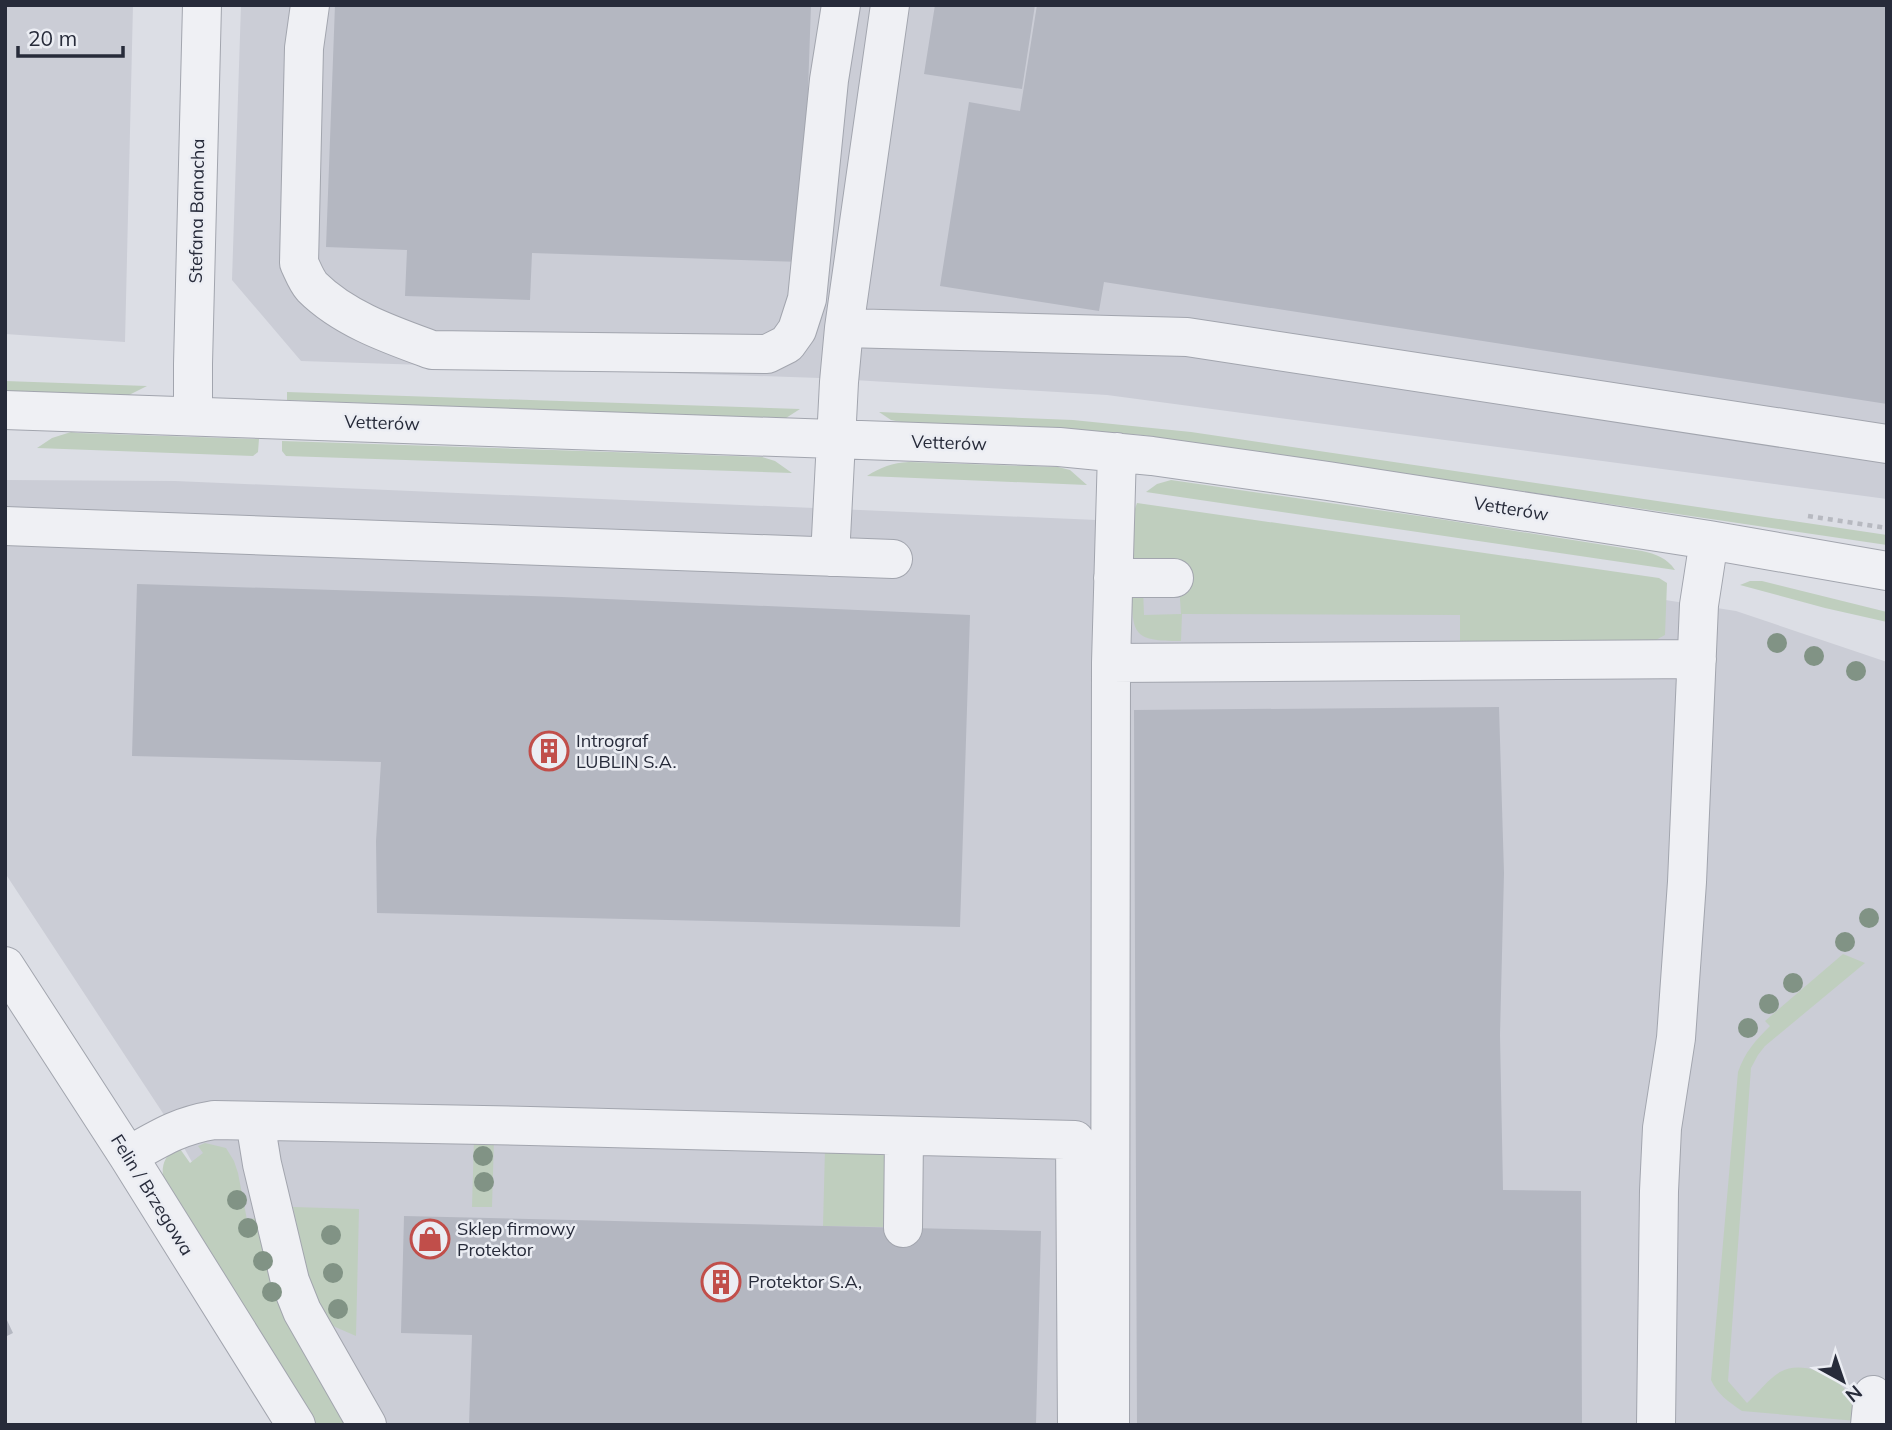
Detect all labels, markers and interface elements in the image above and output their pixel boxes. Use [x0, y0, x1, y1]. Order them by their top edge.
scale bar [18, 14, 122, 58]
text: 20 m [28, 25, 77, 51]
street label: Stefana Banacha [184, 138, 209, 284]
street label: Vetterów [344, 410, 421, 435]
street label: Vetterów [911, 430, 988, 455]
street label: Vetterów [1472, 491, 1551, 526]
place label: Intrograf LUBLIN S.A. [576, 729, 677, 773]
building icon: Intrograf LUBLIN S.A. [528, 730, 570, 772]
street label: Felin / Brzegowa [106, 1130, 199, 1259]
place label: Sklep firmowy Protektor [457, 1217, 576, 1261]
shop icon: Sklep firmowy Protektor [409, 1218, 451, 1260]
building icon: Protektor S.A, [700, 1261, 742, 1303]
place label: Protektor S.A, [748, 1270, 862, 1293]
north arrow [1808, 1346, 1878, 1416]
text: N [1841, 1380, 1867, 1408]

